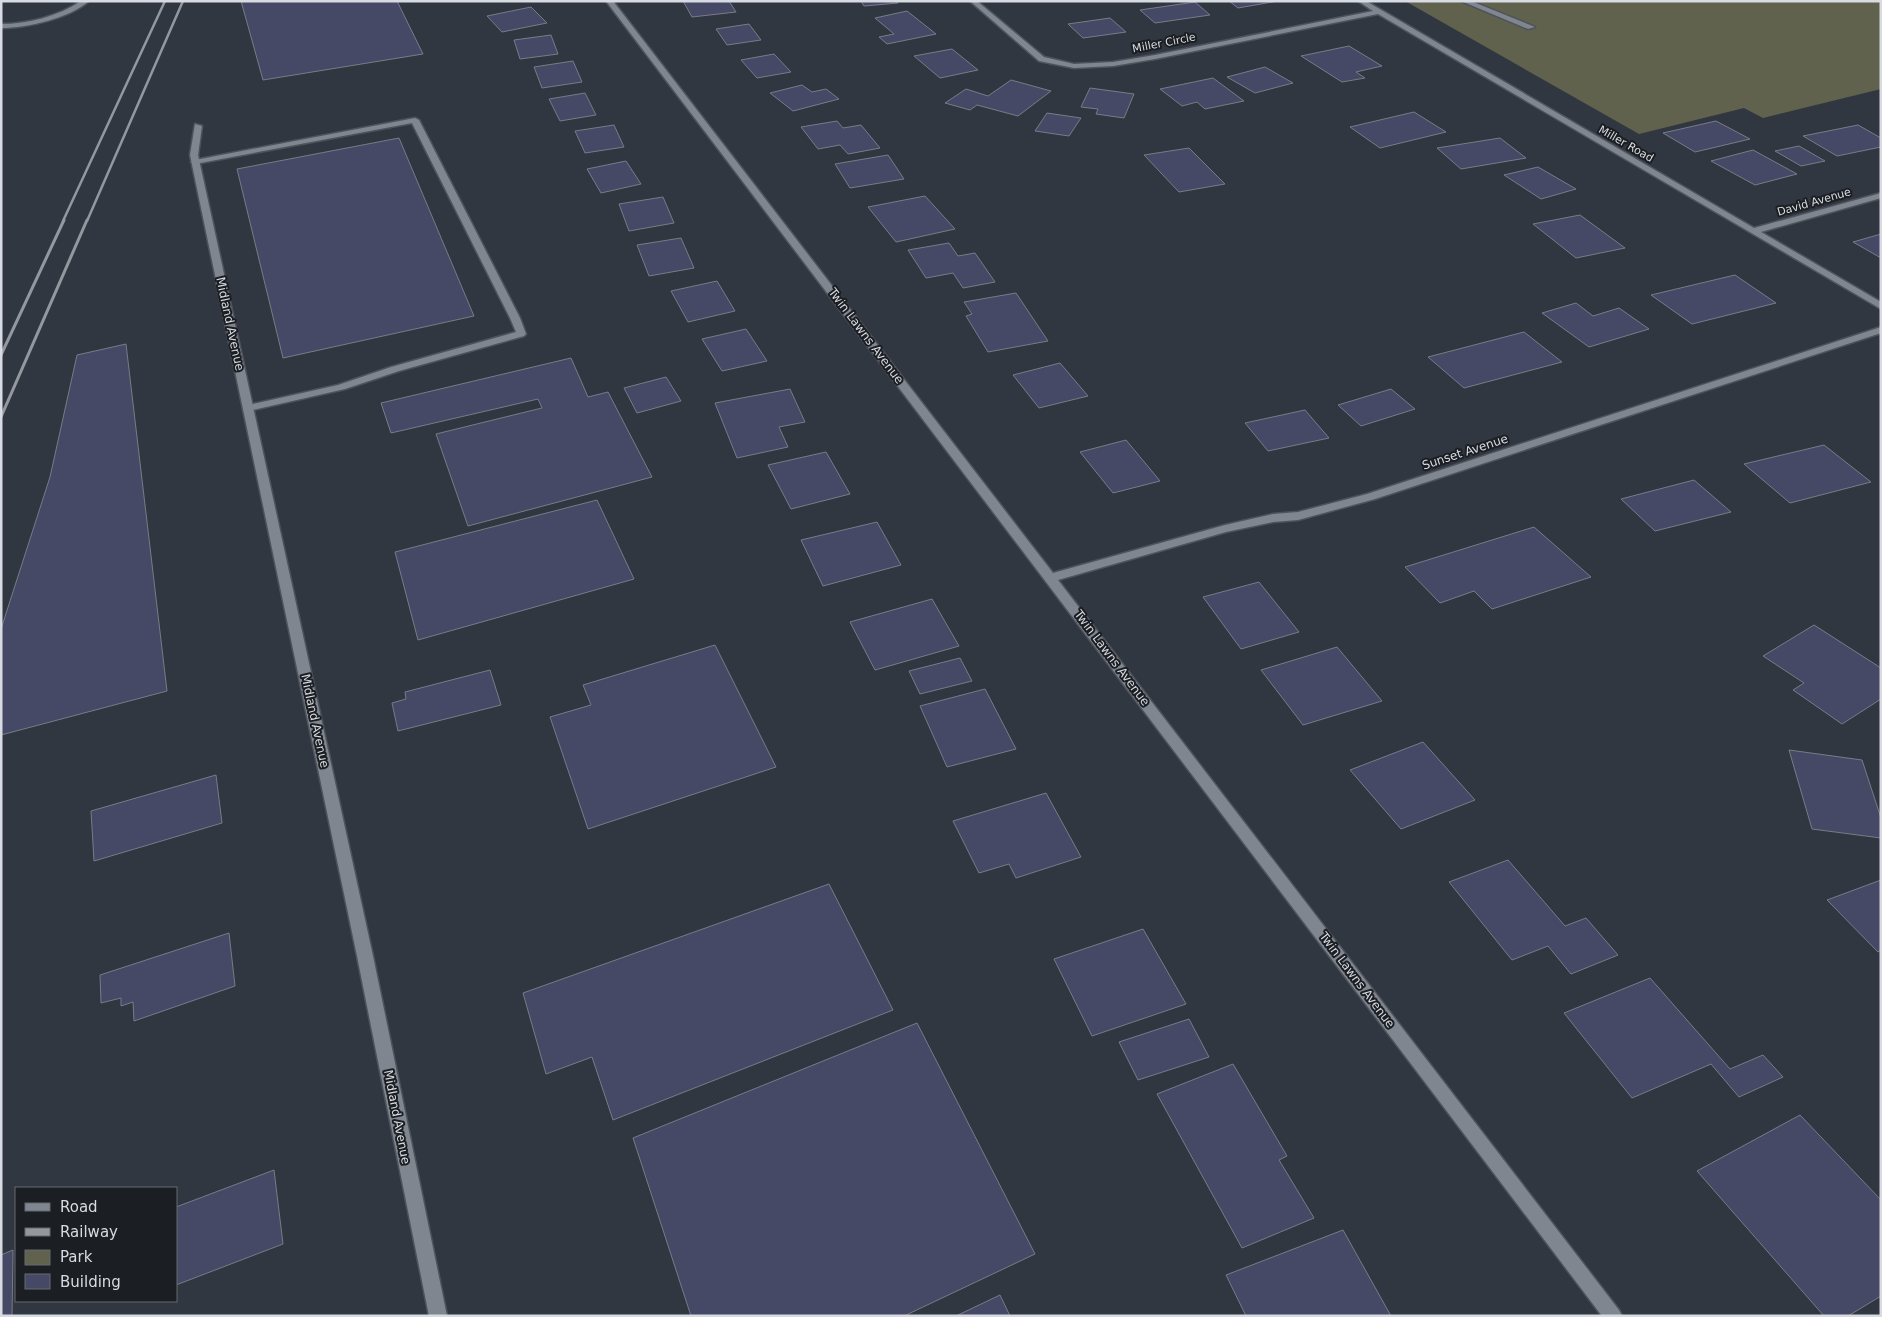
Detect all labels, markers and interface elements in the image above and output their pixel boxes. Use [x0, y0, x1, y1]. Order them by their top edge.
street label: Miller Circle [1131, 30, 1197, 56]
street label: Miller Road [1596, 123, 1656, 165]
street label: David Avenue [1776, 185, 1853, 219]
street label: Midland Avenue [213, 276, 247, 372]
street label: Twin Lawns Avenue [825, 285, 907, 387]
street label: Sunset Avenue [1420, 432, 1510, 472]
street label: Twin Lawns Avenue [1071, 607, 1153, 709]
street label: Midland Avenue [298, 673, 332, 769]
street label: Twin Lawns Avenue [1316, 929, 1398, 1031]
street label: Midland Avenue [381, 1069, 413, 1165]
legend [15, 1187, 178, 1302]
text: Road [60, 1198, 98, 1216]
text: Railway [60, 1223, 118, 1241]
text: Park [60, 1248, 93, 1266]
text: Building [60, 1273, 121, 1291]

